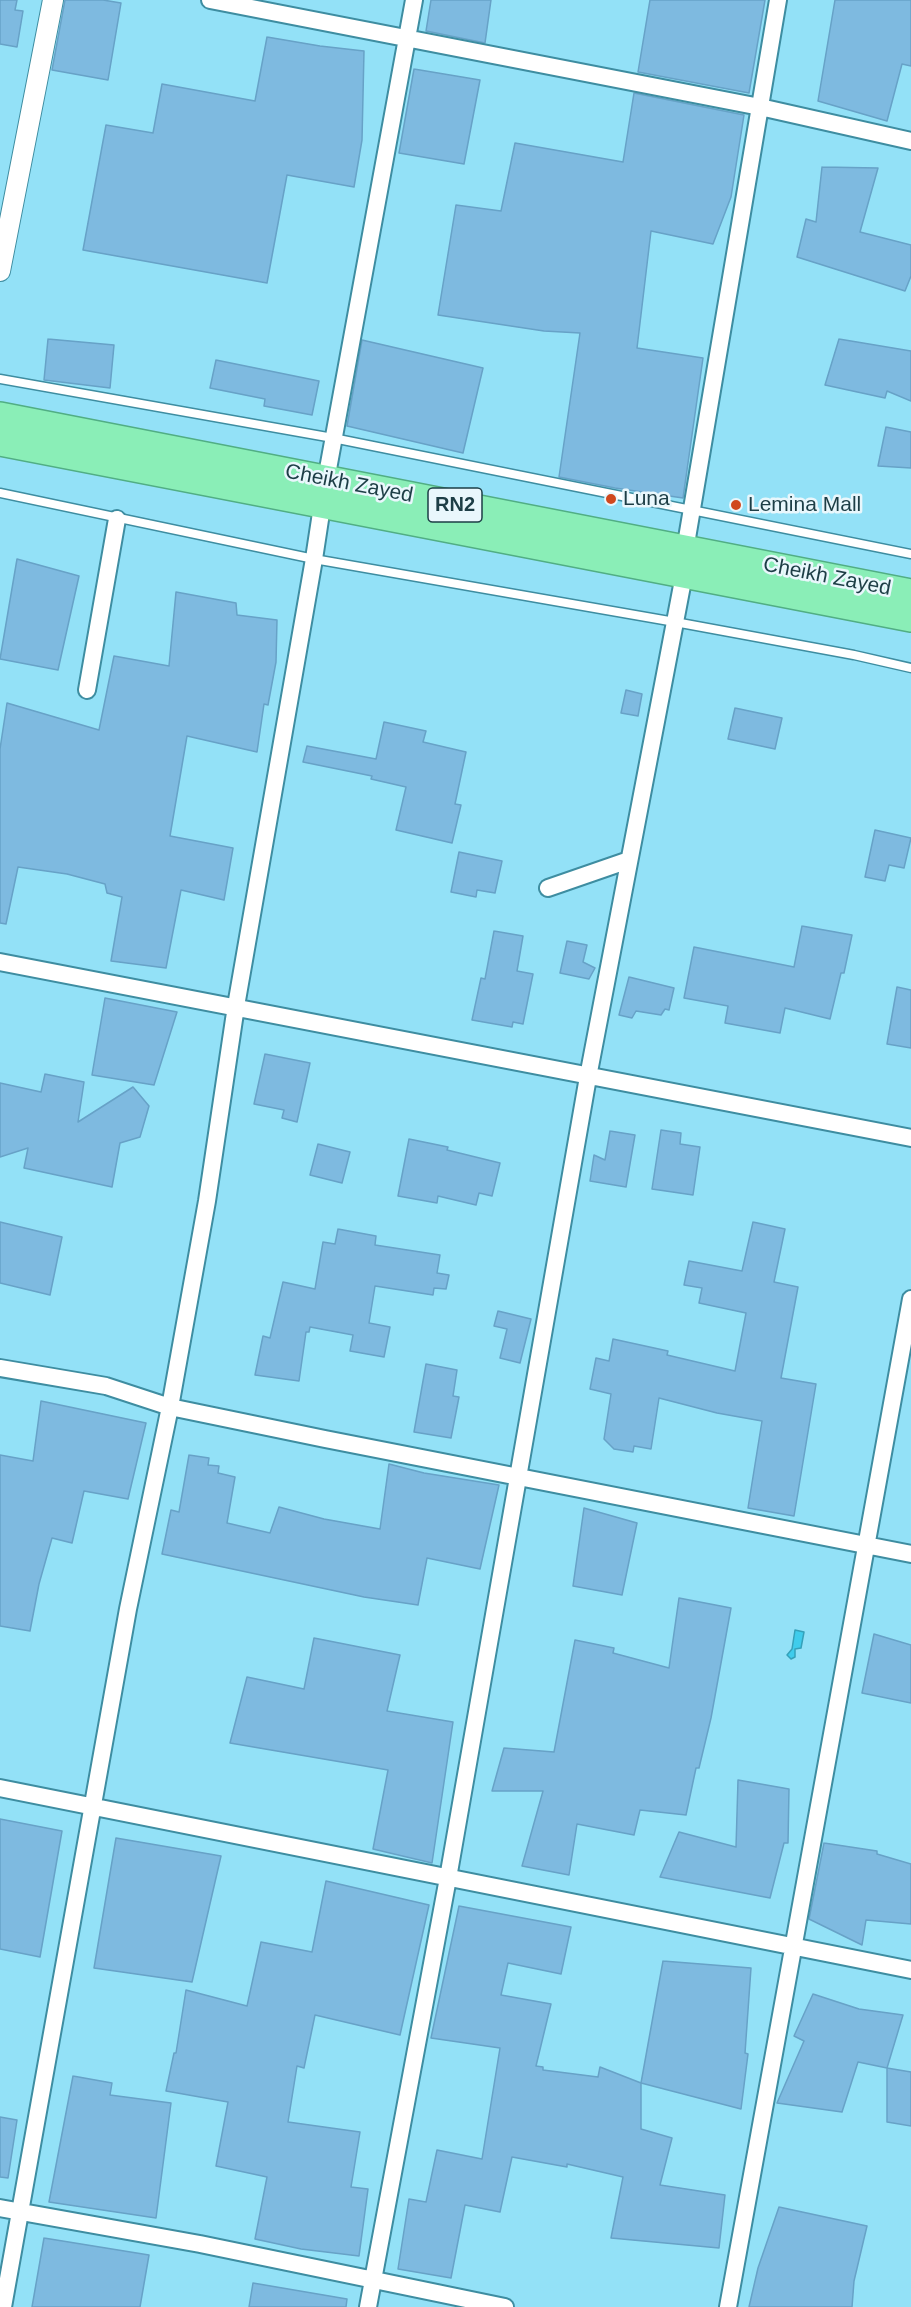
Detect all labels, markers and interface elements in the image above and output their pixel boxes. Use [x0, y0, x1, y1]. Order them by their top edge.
street label: Cheikh Zayed [283, 459, 415, 509]
place label: Luna [623, 486, 670, 512]
road number: RN2 [428, 488, 482, 522]
marker: Luna [604, 492, 618, 506]
place label: Lemina Mall [748, 492, 861, 518]
marker: Lemina Mall [729, 498, 743, 512]
street label: Cheikh Zayed [761, 552, 893, 602]

